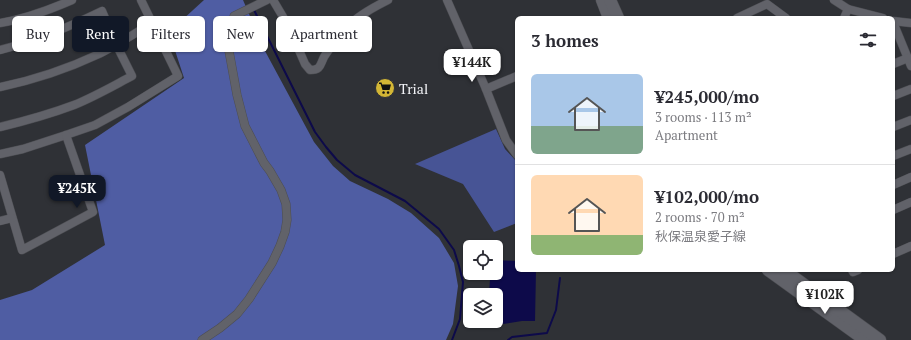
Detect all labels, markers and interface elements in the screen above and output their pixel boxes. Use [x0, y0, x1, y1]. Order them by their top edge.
chip: Buy [12, 16, 64, 52]
chip: Rent [72, 16, 129, 52]
chip: Filters [137, 16, 205, 52]
chip: New [213, 16, 268, 52]
chip: Apartment [276, 16, 372, 52]
text: 3 homes [531, 29, 599, 52]
icon: filters [857, 29, 879, 51]
pin: ¥144K [444, 49, 500, 83]
text: ¥144K [453, 53, 491, 71]
supermarket icon: Trial [374, 77, 396, 99]
place label: Trial [399, 79, 428, 98]
text: ¥245,000/mo [655, 85, 759, 108]
icon: home [563, 90, 611, 138]
text: 3 rooms · 113 m² [655, 108, 752, 126]
text: Apartment [655, 126, 718, 144]
pin: ¥245K [49, 175, 105, 209]
text: ¥245K [58, 179, 96, 197]
text: ¥102,000/mo [655, 185, 759, 208]
icon: home [563, 191, 611, 239]
text: 2 rooms · 70 m² [655, 208, 745, 226]
text: 秋保温泉愛子線 [655, 227, 746, 245]
map controls [463, 240, 503, 328]
button: locate [463, 240, 503, 280]
pin: ¥102K [797, 281, 853, 315]
text: ¥102K [806, 285, 844, 303]
button: layers [463, 288, 503, 328]

